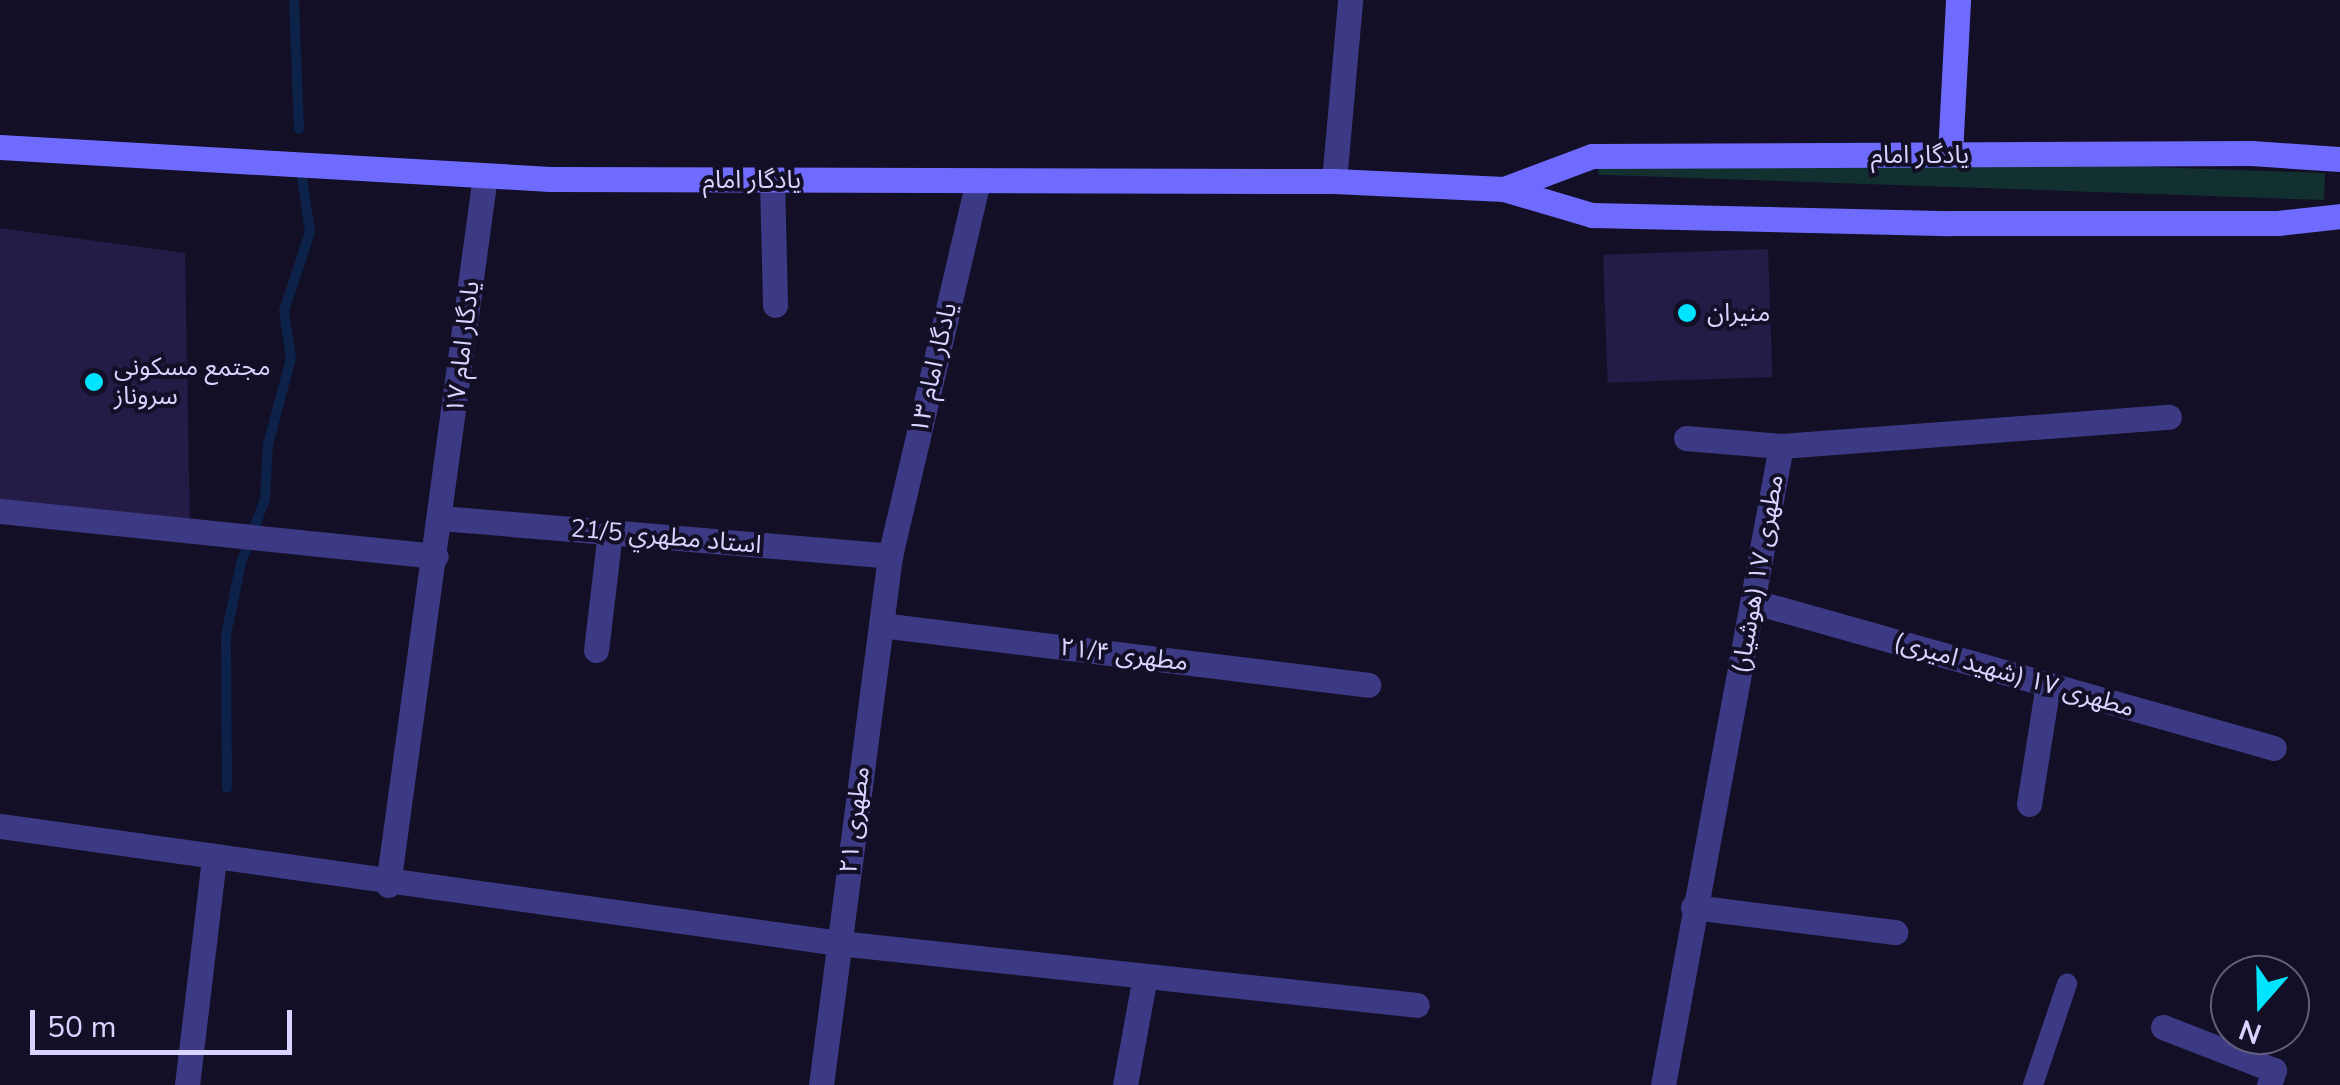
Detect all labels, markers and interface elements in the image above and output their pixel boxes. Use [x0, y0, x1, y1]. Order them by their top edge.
street label: یادگار امام [1871, 140, 1969, 170]
street label: یادگار امام [703, 165, 801, 195]
street label: یادگار امام ۱۷ [440, 279, 486, 415]
place label: منیران [1707, 298, 1770, 328]
street label: یادگار امام ۱۳ [904, 300, 964, 436]
marker: منیران [1676, 302, 1698, 324]
place label: مجتمع مسکونی سروناز [114, 353, 271, 412]
marker: مجتمع مسکونی سروناز [83, 371, 105, 393]
street label: مطهری ۱۷ (هوشیار) [1726, 472, 1790, 676]
street label: استاد مطهري 21/5 [569, 514, 763, 560]
street label: مطهری ۱۷ (شهید امیری) [1890, 626, 2138, 724]
street label: مطهری ۲۱/۴ [1058, 632, 1190, 678]
street label: مطهری ۲۱ [834, 765, 876, 875]
north arrow [2210, 955, 2310, 1055]
scale bar [35, 990, 298, 1052]
text: 50 m [47, 1007, 116, 1048]
text: N [2234, 1010, 2267, 1053]

